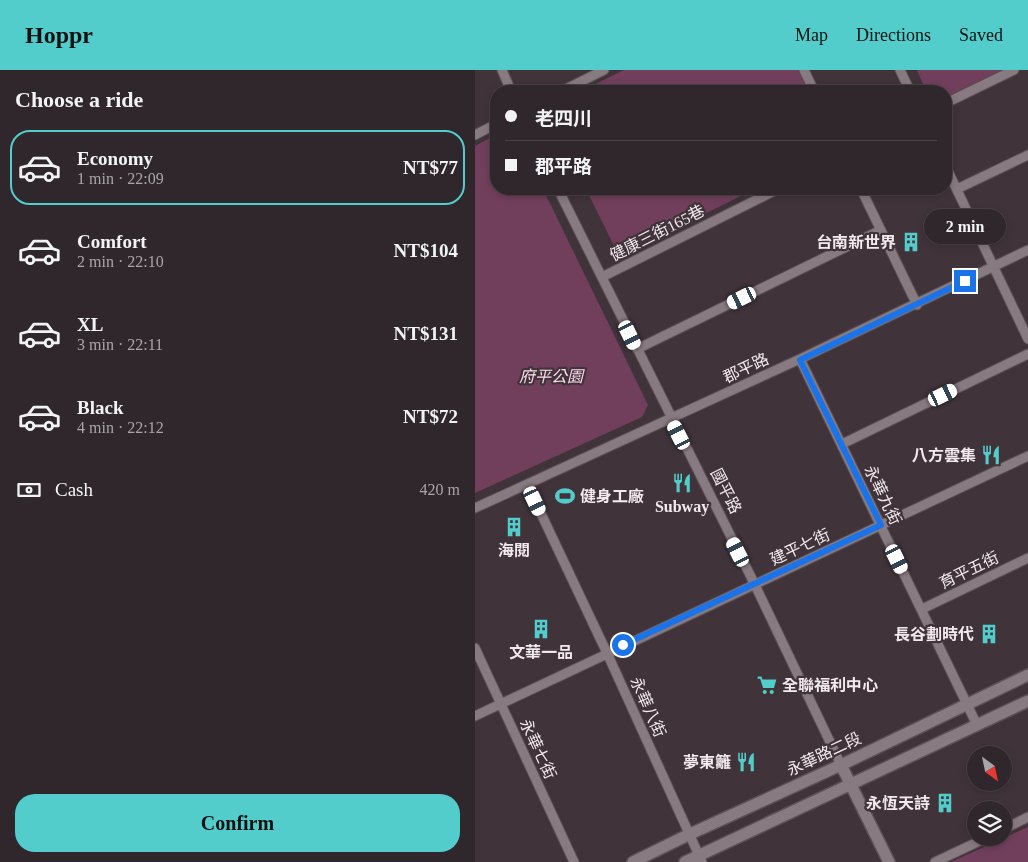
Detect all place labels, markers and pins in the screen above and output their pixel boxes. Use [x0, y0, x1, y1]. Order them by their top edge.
building icon: 台南新世界 [900, 231, 922, 253]
place label: 台南新世界 [816, 234, 896, 251]
restaurant icon: 八方雲集 [980, 444, 1002, 466]
place label: 八方雲集 [912, 447, 976, 464]
restaurant icon: Subway [671, 472, 693, 494]
sports icon: 健身工廠 [554, 485, 576, 507]
place label: 健身工廠 [580, 488, 644, 505]
place label: Subway [655, 498, 709, 516]
building icon: 海閱 [503, 516, 525, 538]
place label: 海閱 [498, 542, 530, 559]
building icon: 文華一品 [530, 618, 552, 640]
building icon: 長谷劃時代 [978, 623, 1000, 645]
place label: 長谷劃時代 [894, 625, 974, 643]
place label: 文華一品 [509, 644, 573, 661]
supermarket icon: 全聯福利中心 [756, 674, 778, 696]
place label: 全聯福利中心 [782, 677, 878, 694]
restaurant icon: 夢東籬 [735, 751, 757, 773]
place label: 夢東籬 [683, 753, 731, 771]
building icon: 永恆天詩 [934, 792, 956, 814]
place label: 永恆天詩 [866, 794, 930, 812]

